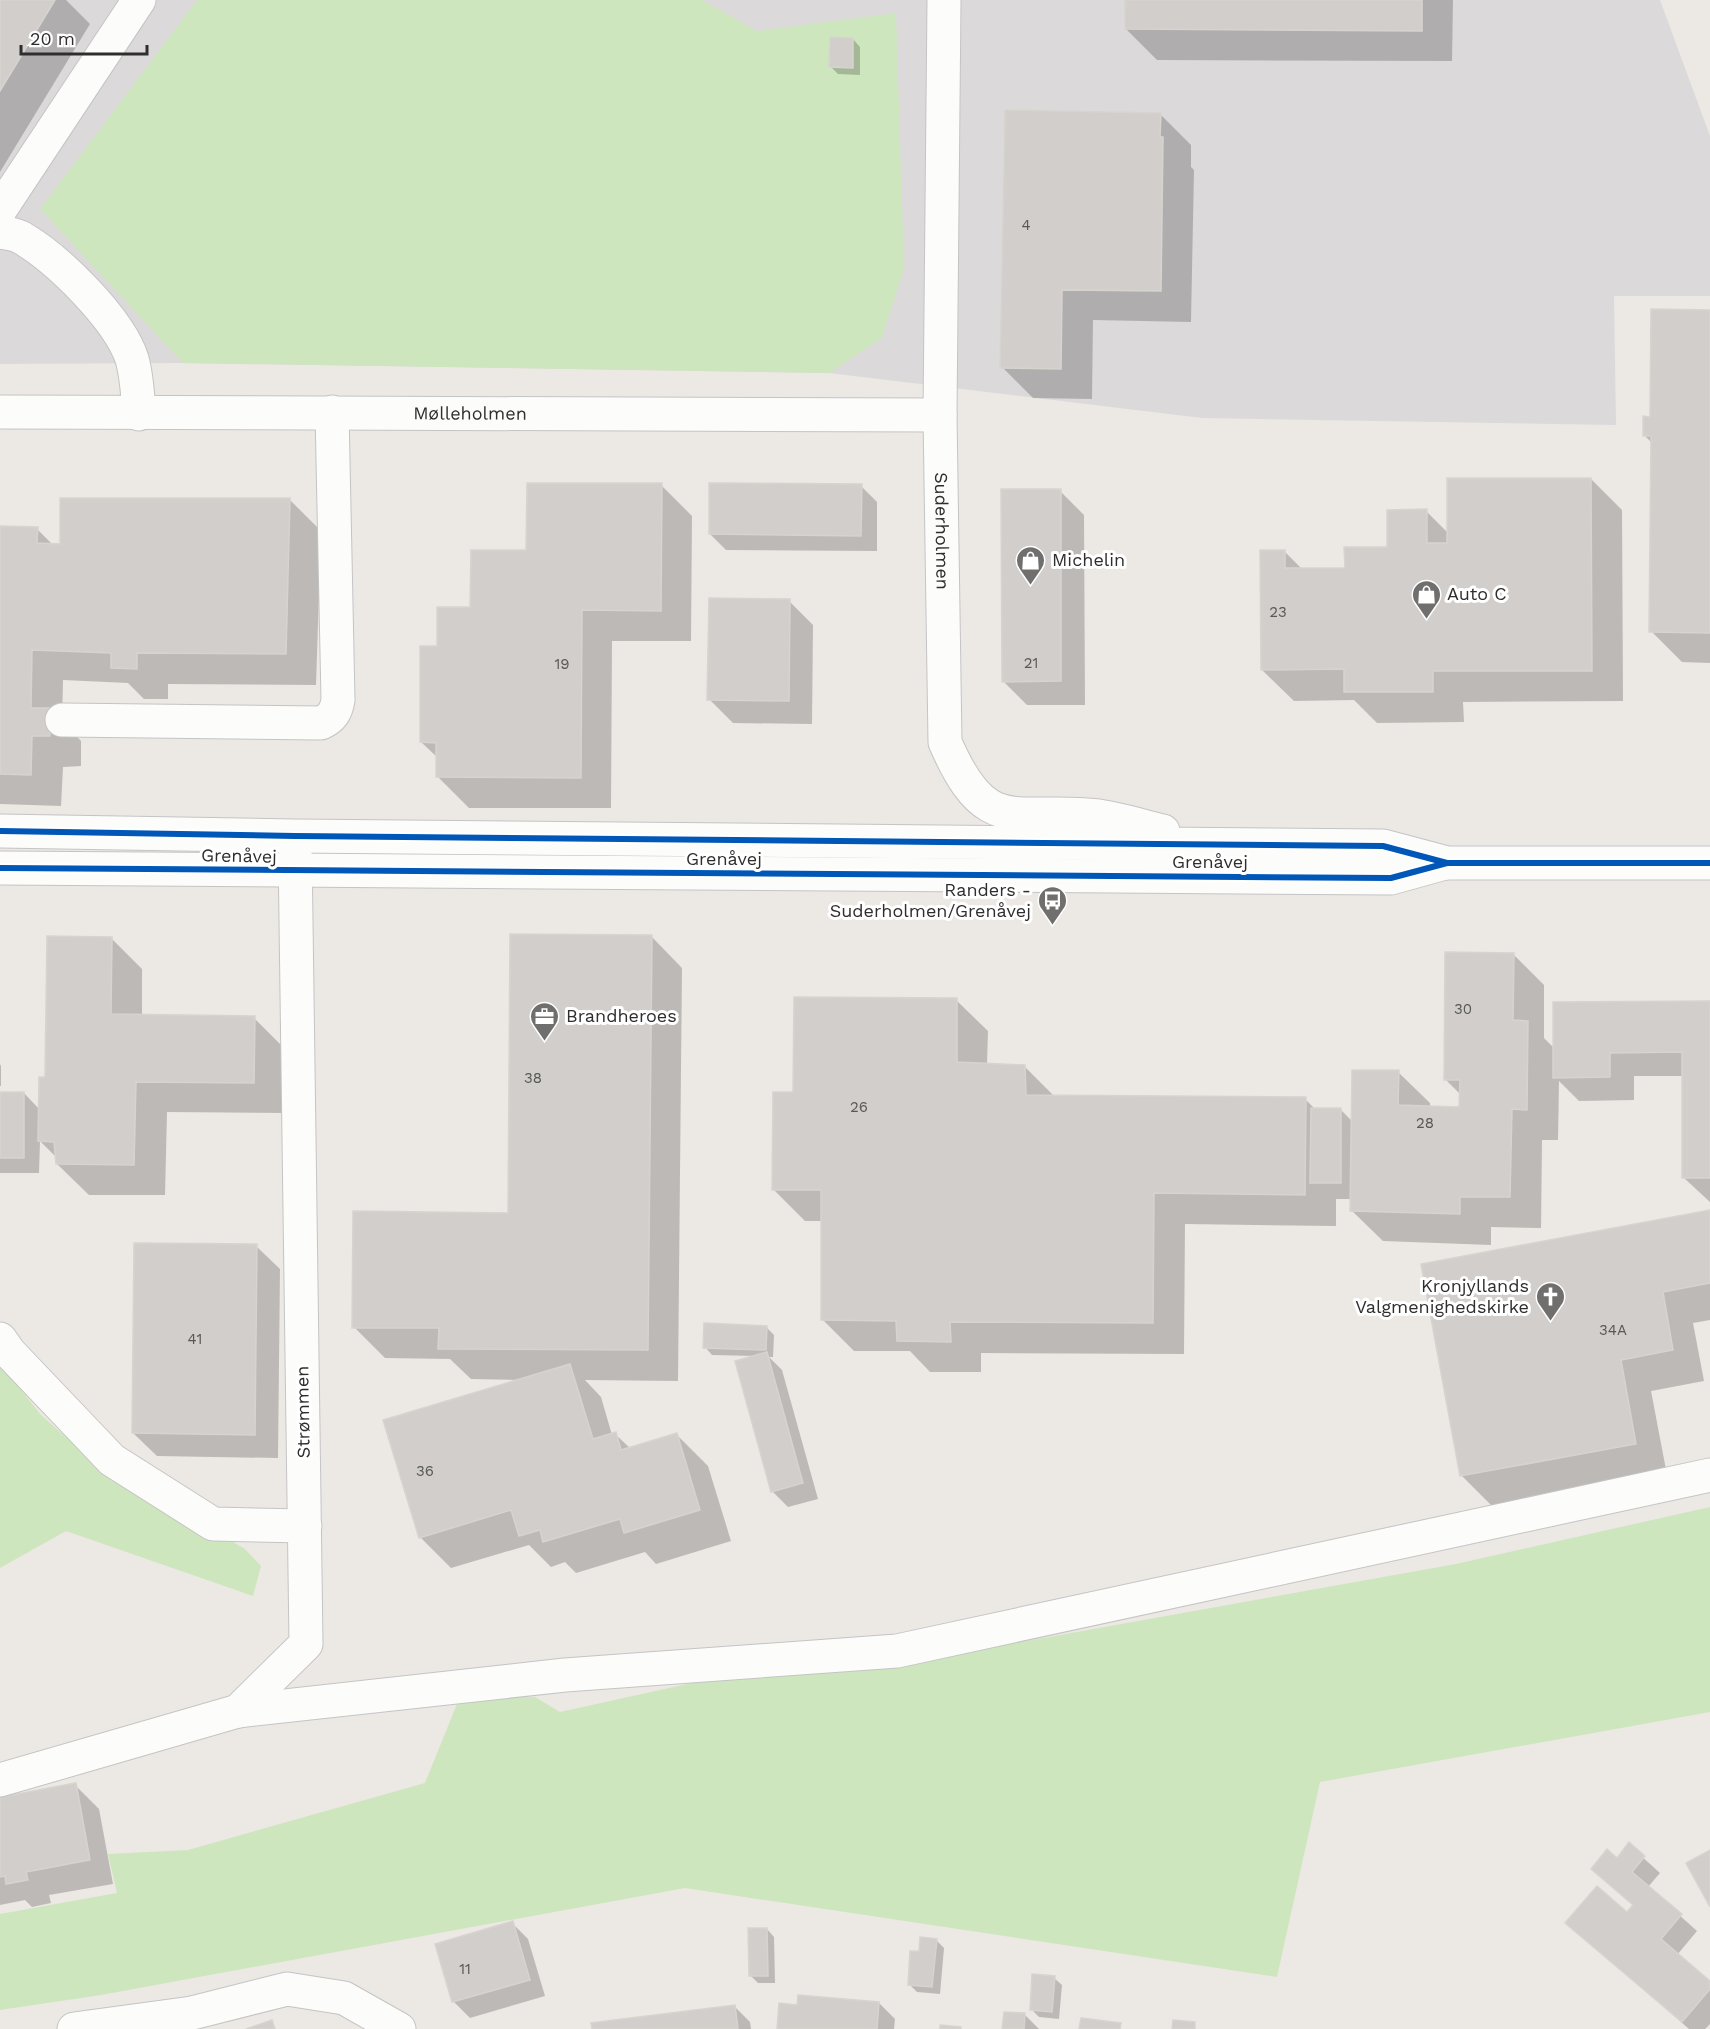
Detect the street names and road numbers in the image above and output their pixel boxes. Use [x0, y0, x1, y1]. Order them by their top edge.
street label: Mølleholmen [413, 402, 527, 424]
street label: Suderholmen [931, 472, 954, 590]
street label: Grenåvej [201, 844, 277, 867]
street label: Grenåvej [686, 848, 762, 869]
street label: Grenåvej [1172, 851, 1248, 872]
street label: Strømmen [291, 1365, 314, 1459]

